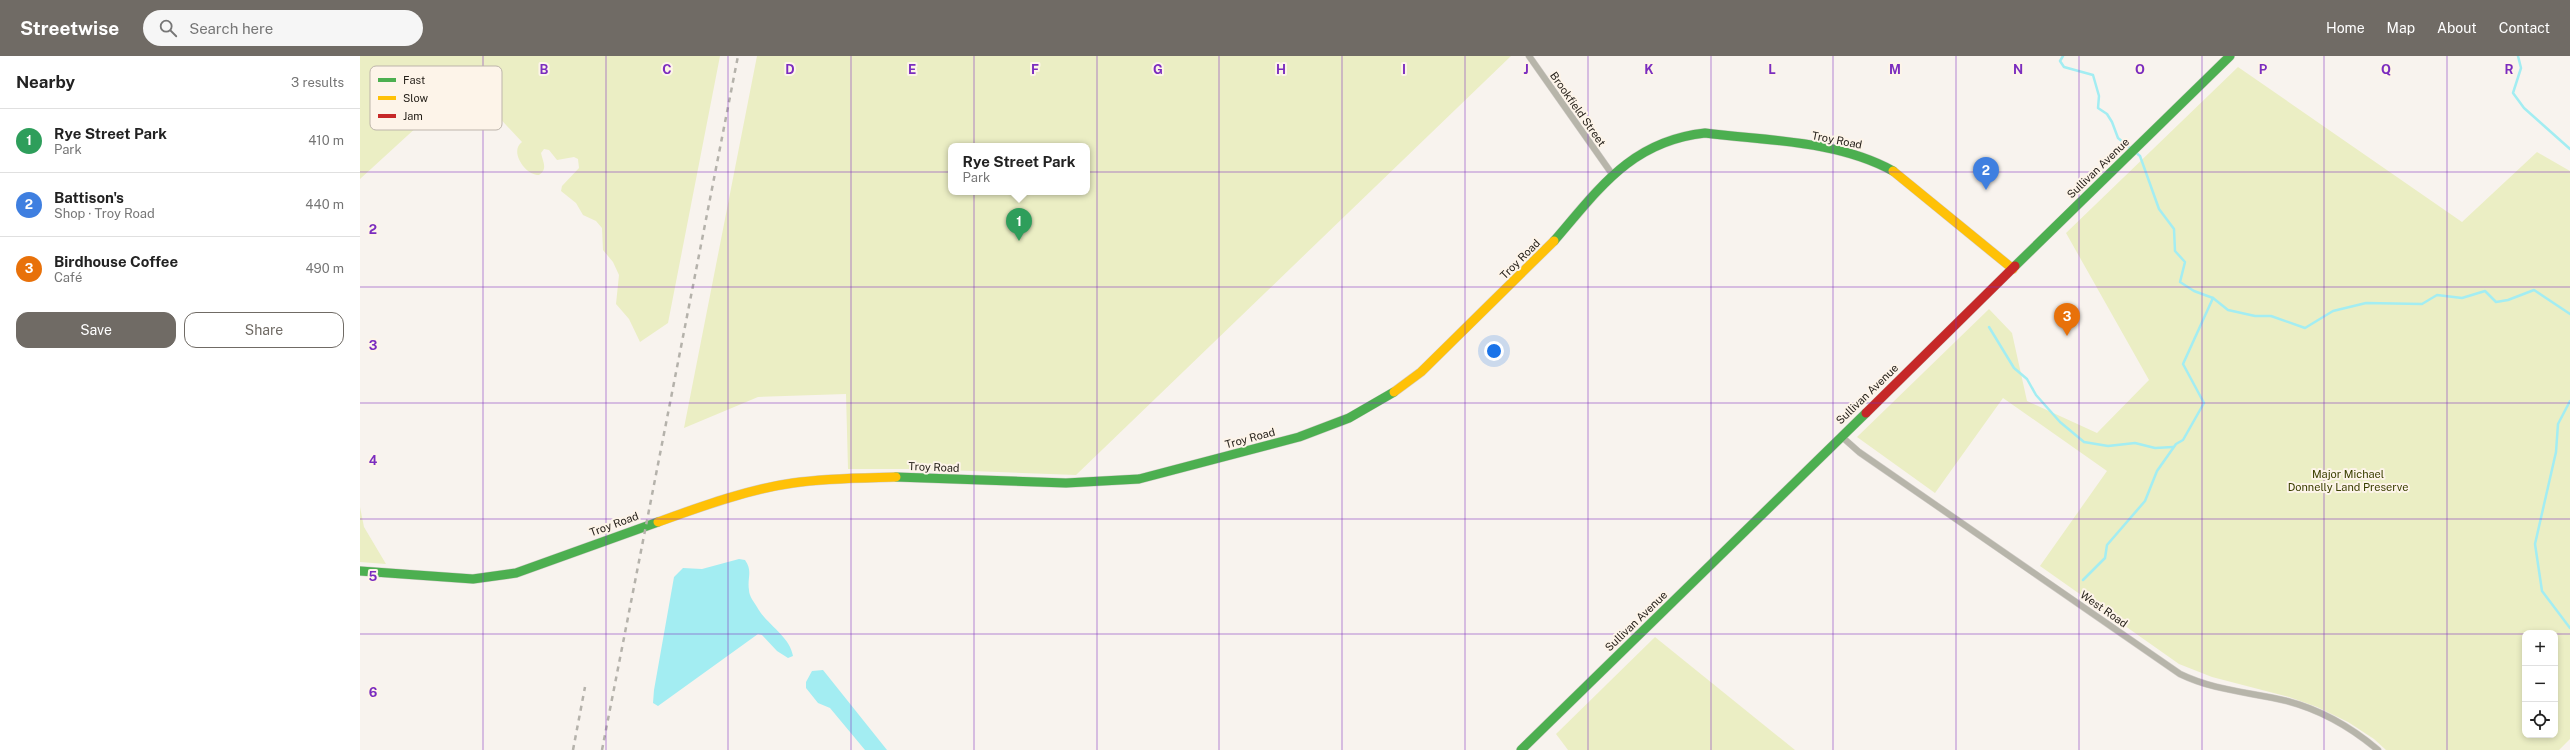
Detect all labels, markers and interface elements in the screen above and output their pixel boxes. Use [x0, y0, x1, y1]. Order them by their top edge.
search box [143, 10, 423, 46]
text: Streetwise [20, 17, 119, 39]
icon: search [157, 17, 179, 39]
text: Search here [189, 20, 273, 37]
text: Home [2326, 20, 2365, 36]
text: Map [2387, 20, 2415, 36]
text: About [2437, 20, 2477, 36]
text: Contact [2499, 20, 2550, 36]
text: B [540, 62, 549, 77]
text: C [662, 62, 672, 77]
text: D [785, 62, 795, 77]
text: E [908, 62, 916, 77]
text: F [1031, 62, 1039, 77]
text: G [1153, 62, 1163, 77]
text: H [1276, 62, 1286, 77]
text: I [1402, 62, 1406, 77]
text: J [1523, 62, 1529, 77]
text: K [1644, 62, 1654, 77]
text: L [1768, 62, 1776, 77]
text: M [1889, 62, 1901, 77]
text: N [2013, 62, 2023, 77]
text: O [2135, 62, 2145, 77]
text: P [2259, 62, 2268, 77]
text: Q [2381, 62, 2391, 77]
text: R [2504, 62, 2514, 77]
legend [370, 66, 502, 130]
street label: Brookfield Street [1548, 70, 1608, 148]
text: Nearby [16, 72, 75, 92]
text: Fast [403, 74, 425, 86]
text: 3 results [291, 75, 344, 90]
text: Slow [403, 92, 429, 104]
text: Jam [403, 110, 423, 122]
text: Rye Street Park [54, 125, 167, 142]
street label: Troy Road [1811, 129, 1863, 151]
text: 1 [26, 133, 32, 148]
text: 410 m [308, 133, 344, 148]
street label: Sullivan Avenue [2065, 135, 2131, 201]
text: Park [54, 142, 82, 157]
popup [948, 143, 1090, 195]
text: Rye Street Park [963, 153, 1075, 170]
pin: 2 [1973, 157, 1999, 190]
text: Park [963, 170, 990, 185]
text: Battison's [54, 189, 124, 206]
text: 2 [25, 197, 33, 212]
text: 440 m [305, 197, 344, 212]
text: Shop · Troy Road [54, 206, 155, 221]
pin: 1 [1006, 208, 1032, 241]
text: 2 [369, 222, 377, 237]
street label: Troy Road [1498, 237, 1542, 281]
text: Birdhouse Coffee [54, 253, 178, 270]
text: 3 [25, 261, 33, 276]
text: 490 m [305, 261, 344, 276]
text: Café [54, 270, 82, 285]
pin: 3 [2054, 303, 2080, 336]
button: Save [16, 312, 176, 348]
button: Share [184, 312, 344, 348]
text: 3 [369, 338, 378, 353]
your location [1484, 341, 1504, 361]
street label: Sullivan Avenue [1834, 361, 1900, 427]
street label: Troy Road [1224, 426, 1276, 450]
text: 4 [369, 453, 378, 468]
street label: Troy Road [908, 460, 960, 474]
park label: Major Michael Donnelly Land Preserve [2288, 468, 2408, 493]
street label: Troy Road [588, 510, 640, 538]
text: 5 [369, 569, 378, 584]
street label: Sullivan Avenue [1603, 588, 1669, 654]
street label: West Road [2078, 588, 2130, 630]
map controls [2522, 630, 2558, 738]
button: + [2522, 630, 2558, 666]
button: − [2522, 666, 2558, 702]
text: 6 [369, 685, 378, 700]
button: locate [2522, 702, 2558, 738]

